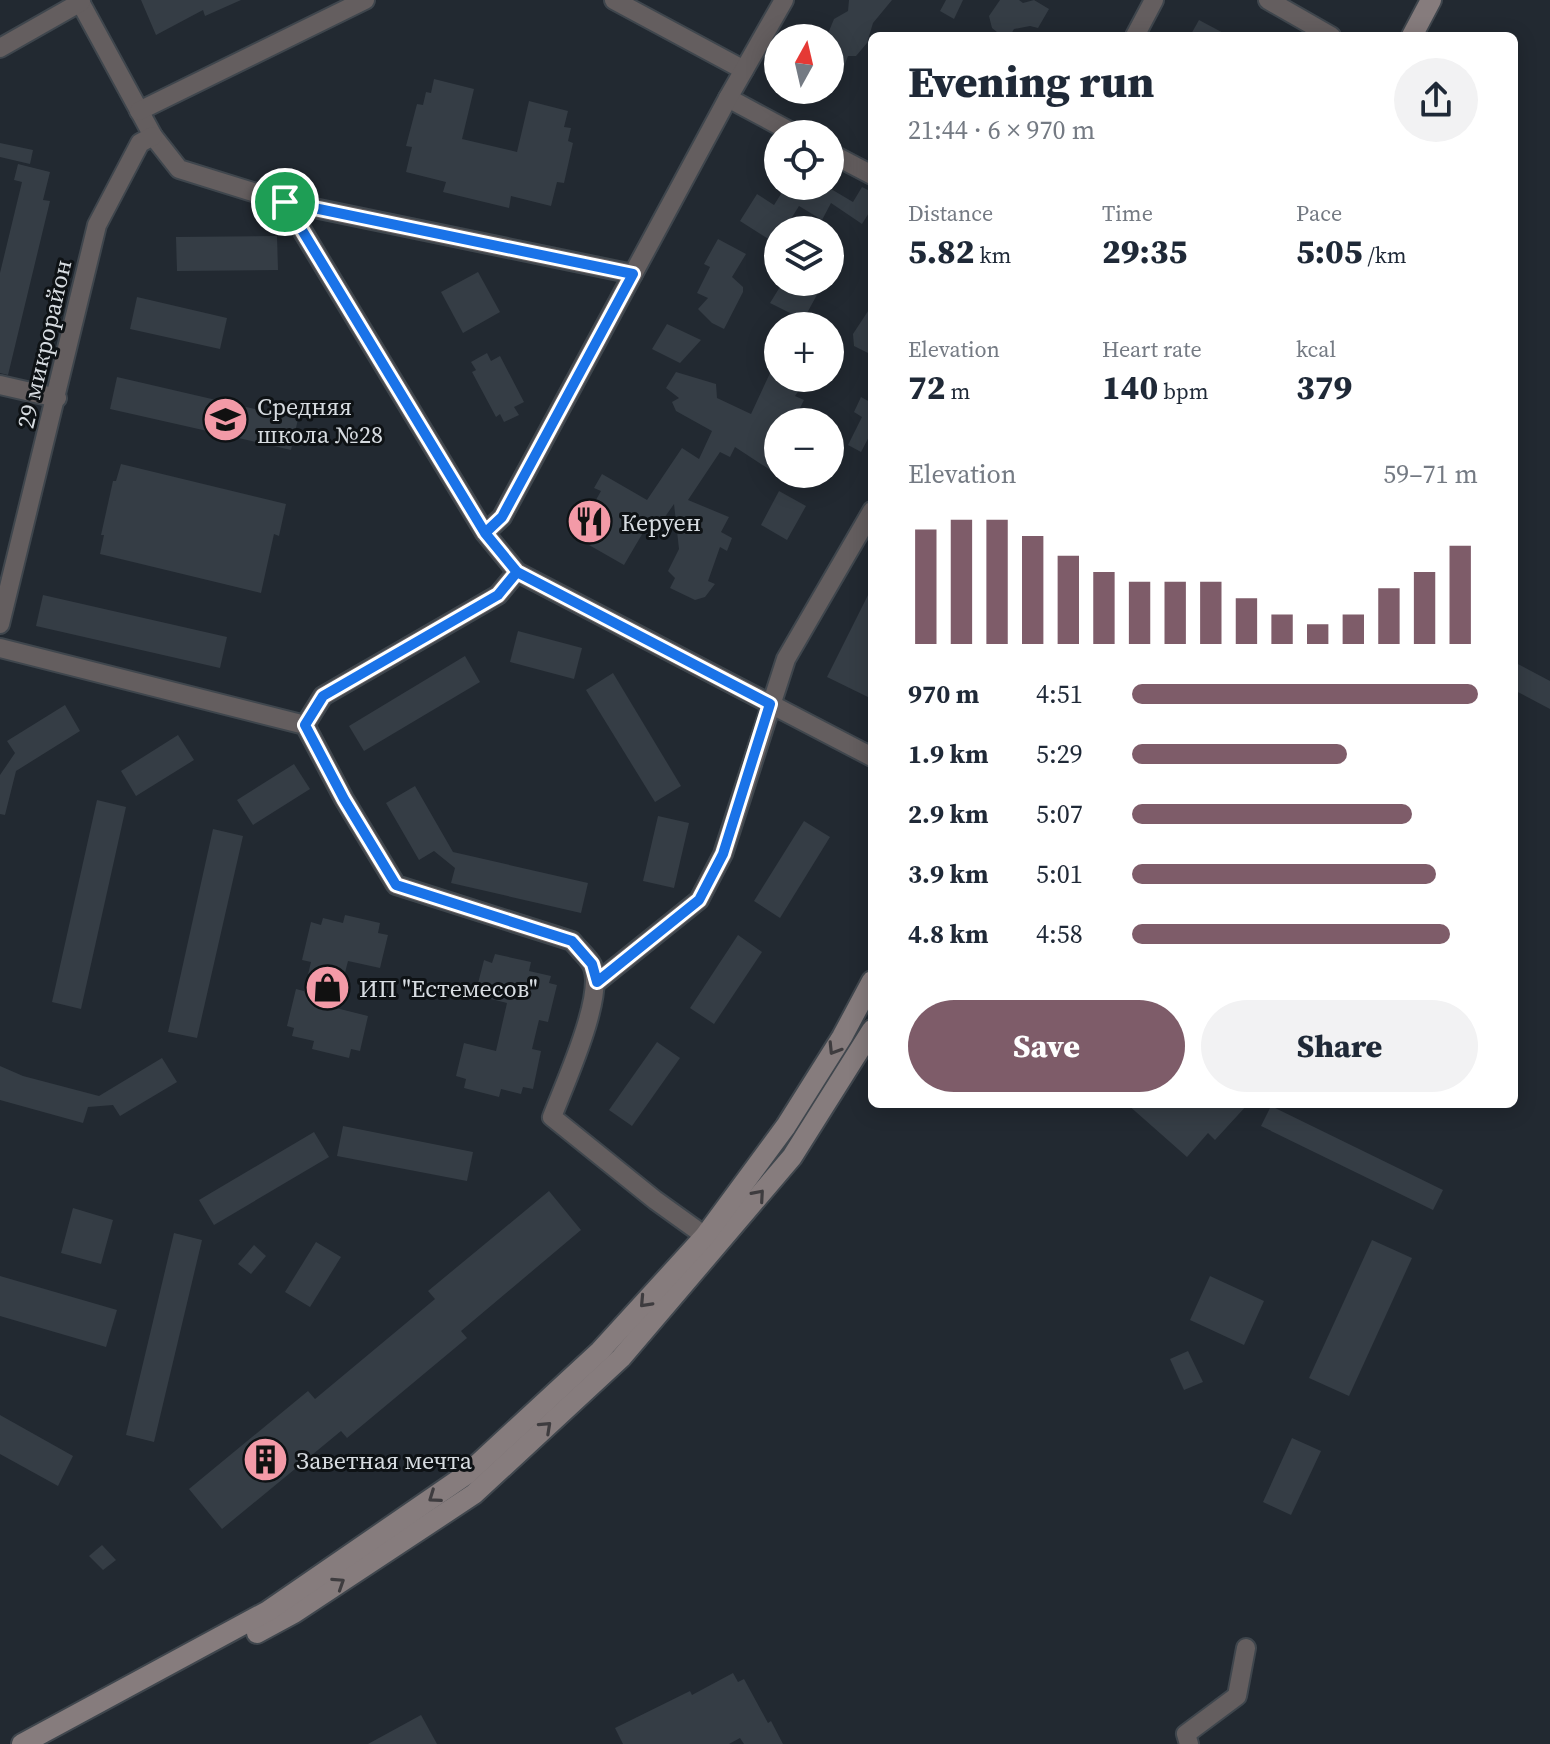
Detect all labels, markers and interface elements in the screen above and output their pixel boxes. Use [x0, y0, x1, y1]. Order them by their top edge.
north arrow [764, 24, 844, 104]
map controls [764, 24, 844, 488]
text: Evening run [908, 51, 1154, 112]
button: share [1394, 58, 1478, 142]
text: 21:44 · 6 × 970 m [908, 112, 1095, 148]
button: locate [764, 120, 844, 200]
pin [251, 168, 319, 236]
icon: arrive [263, 180, 307, 224]
text: Distance [908, 198, 993, 228]
text: Time [1102, 198, 1153, 228]
text: Pace [1296, 198, 1342, 228]
button: layers [764, 216, 844, 296]
text: 5.82 [908, 228, 974, 274]
text: 29:35 [1102, 228, 1187, 274]
text: 5:05 [1296, 228, 1362, 274]
text: km [974, 240, 1011, 270]
text: /km [1362, 240, 1407, 270]
street label: 29 микрорайон [9, 256, 79, 432]
button: + [764, 312, 844, 392]
text: Elevation [908, 334, 1000, 364]
text: Heart rate [1102, 334, 1202, 364]
text: kcal [1296, 334, 1336, 364]
text: 72 [908, 364, 945, 410]
text: 140 [1102, 364, 1158, 410]
text: 379 [1296, 364, 1352, 410]
text: m [945, 376, 970, 406]
text: bpm [1158, 376, 1208, 406]
place label: Средняя школа №28 [257, 390, 383, 451]
school or university icon: Средняя школа №28 [202, 396, 250, 444]
button: − [764, 408, 844, 488]
text: Elevation [908, 456, 1017, 492]
text: 59–71 m [1383, 456, 1478, 492]
restaurant icon: Керуен [566, 498, 614, 546]
place label: Керуен [621, 506, 701, 539]
text: 970 m [908, 676, 979, 712]
text: 4:51 [1036, 676, 1083, 712]
text: 1.9 km [908, 736, 989, 772]
text: 5:29 [1036, 736, 1083, 772]
text: 2.9 km [908, 796, 989, 832]
text: 5:07 [1036, 796, 1083, 832]
text: 3.9 km [908, 856, 989, 892]
text: 5:01 [1036, 856, 1083, 892]
text: 4.8 km [908, 916, 989, 952]
text: 4:58 [1036, 916, 1083, 952]
shop icon: ИП "Естемесов" [304, 964, 352, 1012]
place label: ИП "Естемесов" [359, 972, 538, 1005]
button: Save [908, 1000, 1185, 1092]
button: Share [1201, 1000, 1478, 1092]
one-way arrow [829, 1041, 844, 1055]
one-way arrow [750, 1190, 764, 1204]
one-way arrow [641, 1292, 655, 1307]
one-way arrow [537, 1422, 551, 1437]
building icon: Заветная мечта [241, 1436, 289, 1484]
place label: Заветная мечта [296, 1444, 473, 1477]
one-way arrow [428, 1487, 442, 1502]
one-way arrow [330, 1578, 344, 1593]

